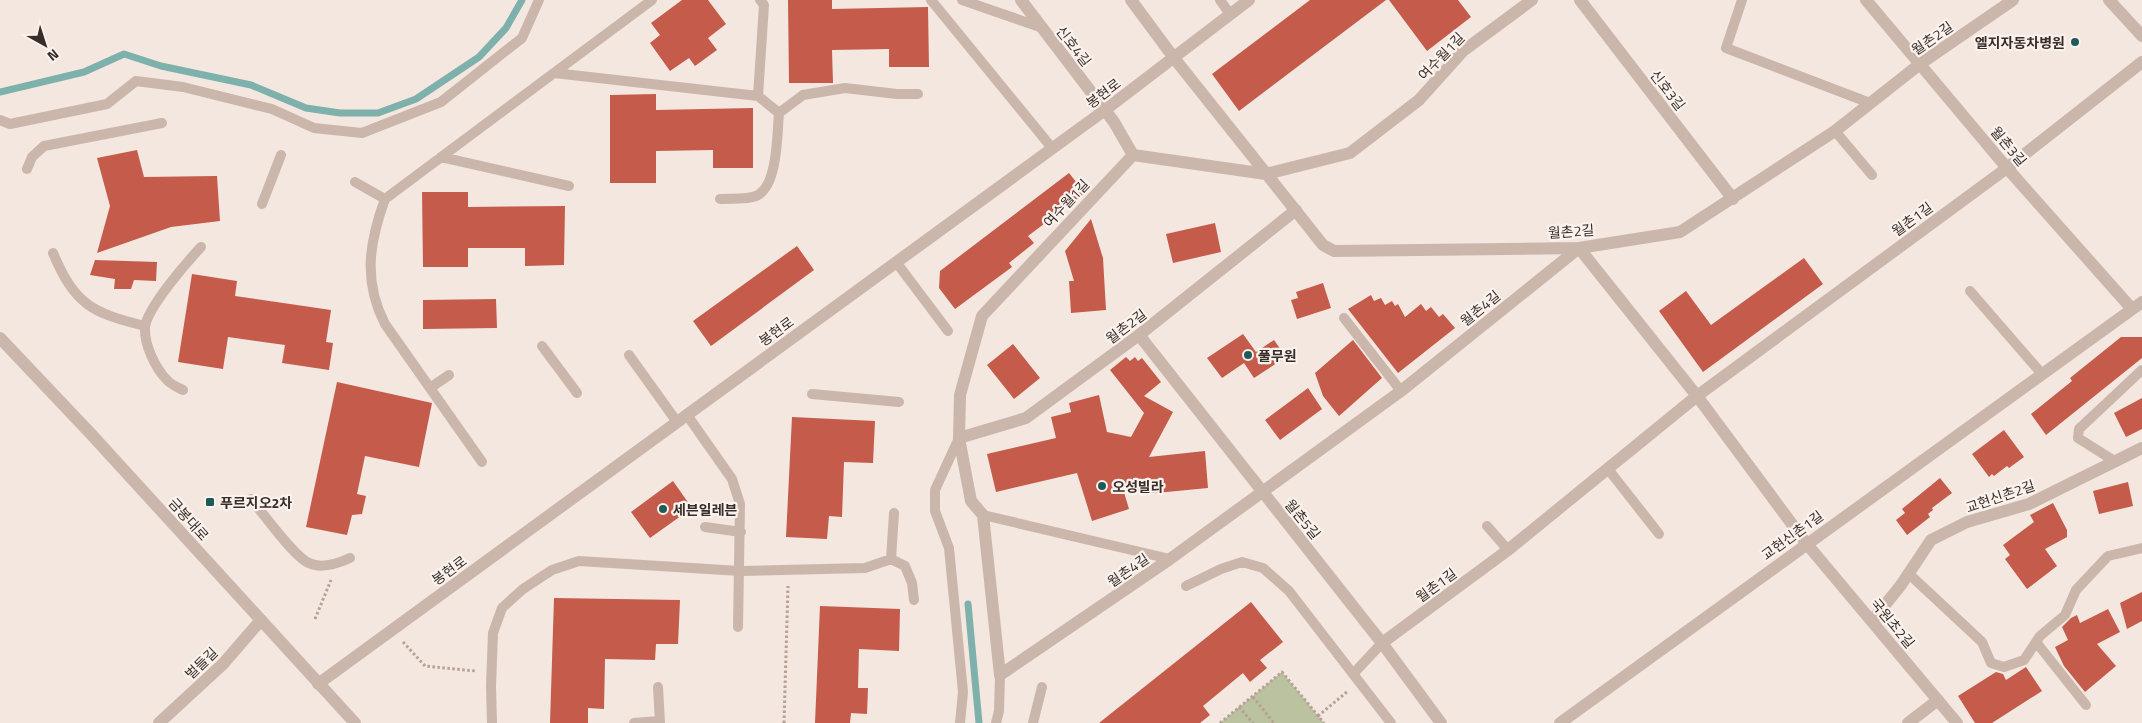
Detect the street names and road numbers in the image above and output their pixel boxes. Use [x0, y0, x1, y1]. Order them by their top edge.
street label: 월촌2길 [1907, 16, 1957, 60]
street label: 신호4길 [1051, 21, 1097, 71]
street label: 여수월1길 [1413, 27, 1469, 85]
street label: 신호3길 [1645, 65, 1691, 115]
street label: 봉현로 [1081, 73, 1125, 113]
street label: 월촌3길 [1986, 121, 2032, 171]
street label: 여수월1길 [1038, 174, 1094, 232]
street label: 월촌1길 [1887, 197, 1937, 241]
street label: 월촌2길 [1547, 219, 1595, 243]
street label: 월촌4길 [1455, 285, 1505, 331]
street label: 월촌2길 [1101, 304, 1151, 348]
street label: 봉현로 [754, 311, 798, 351]
street label: 교현신촌2길 [1962, 474, 2038, 518]
street label: 금봉대로 [164, 493, 214, 545]
street label: 월촌5길 [1280, 494, 1326, 544]
street label: 교현신촌1길 [1757, 505, 1827, 565]
street label: 월촌4길 [1103, 548, 1153, 592]
street label: 봉현로 [427, 550, 471, 590]
street label: 월촌1길 [1411, 563, 1461, 607]
street label: 국원초2길 [1866, 594, 1920, 652]
street label: 벌들길 [180, 642, 222, 684]

